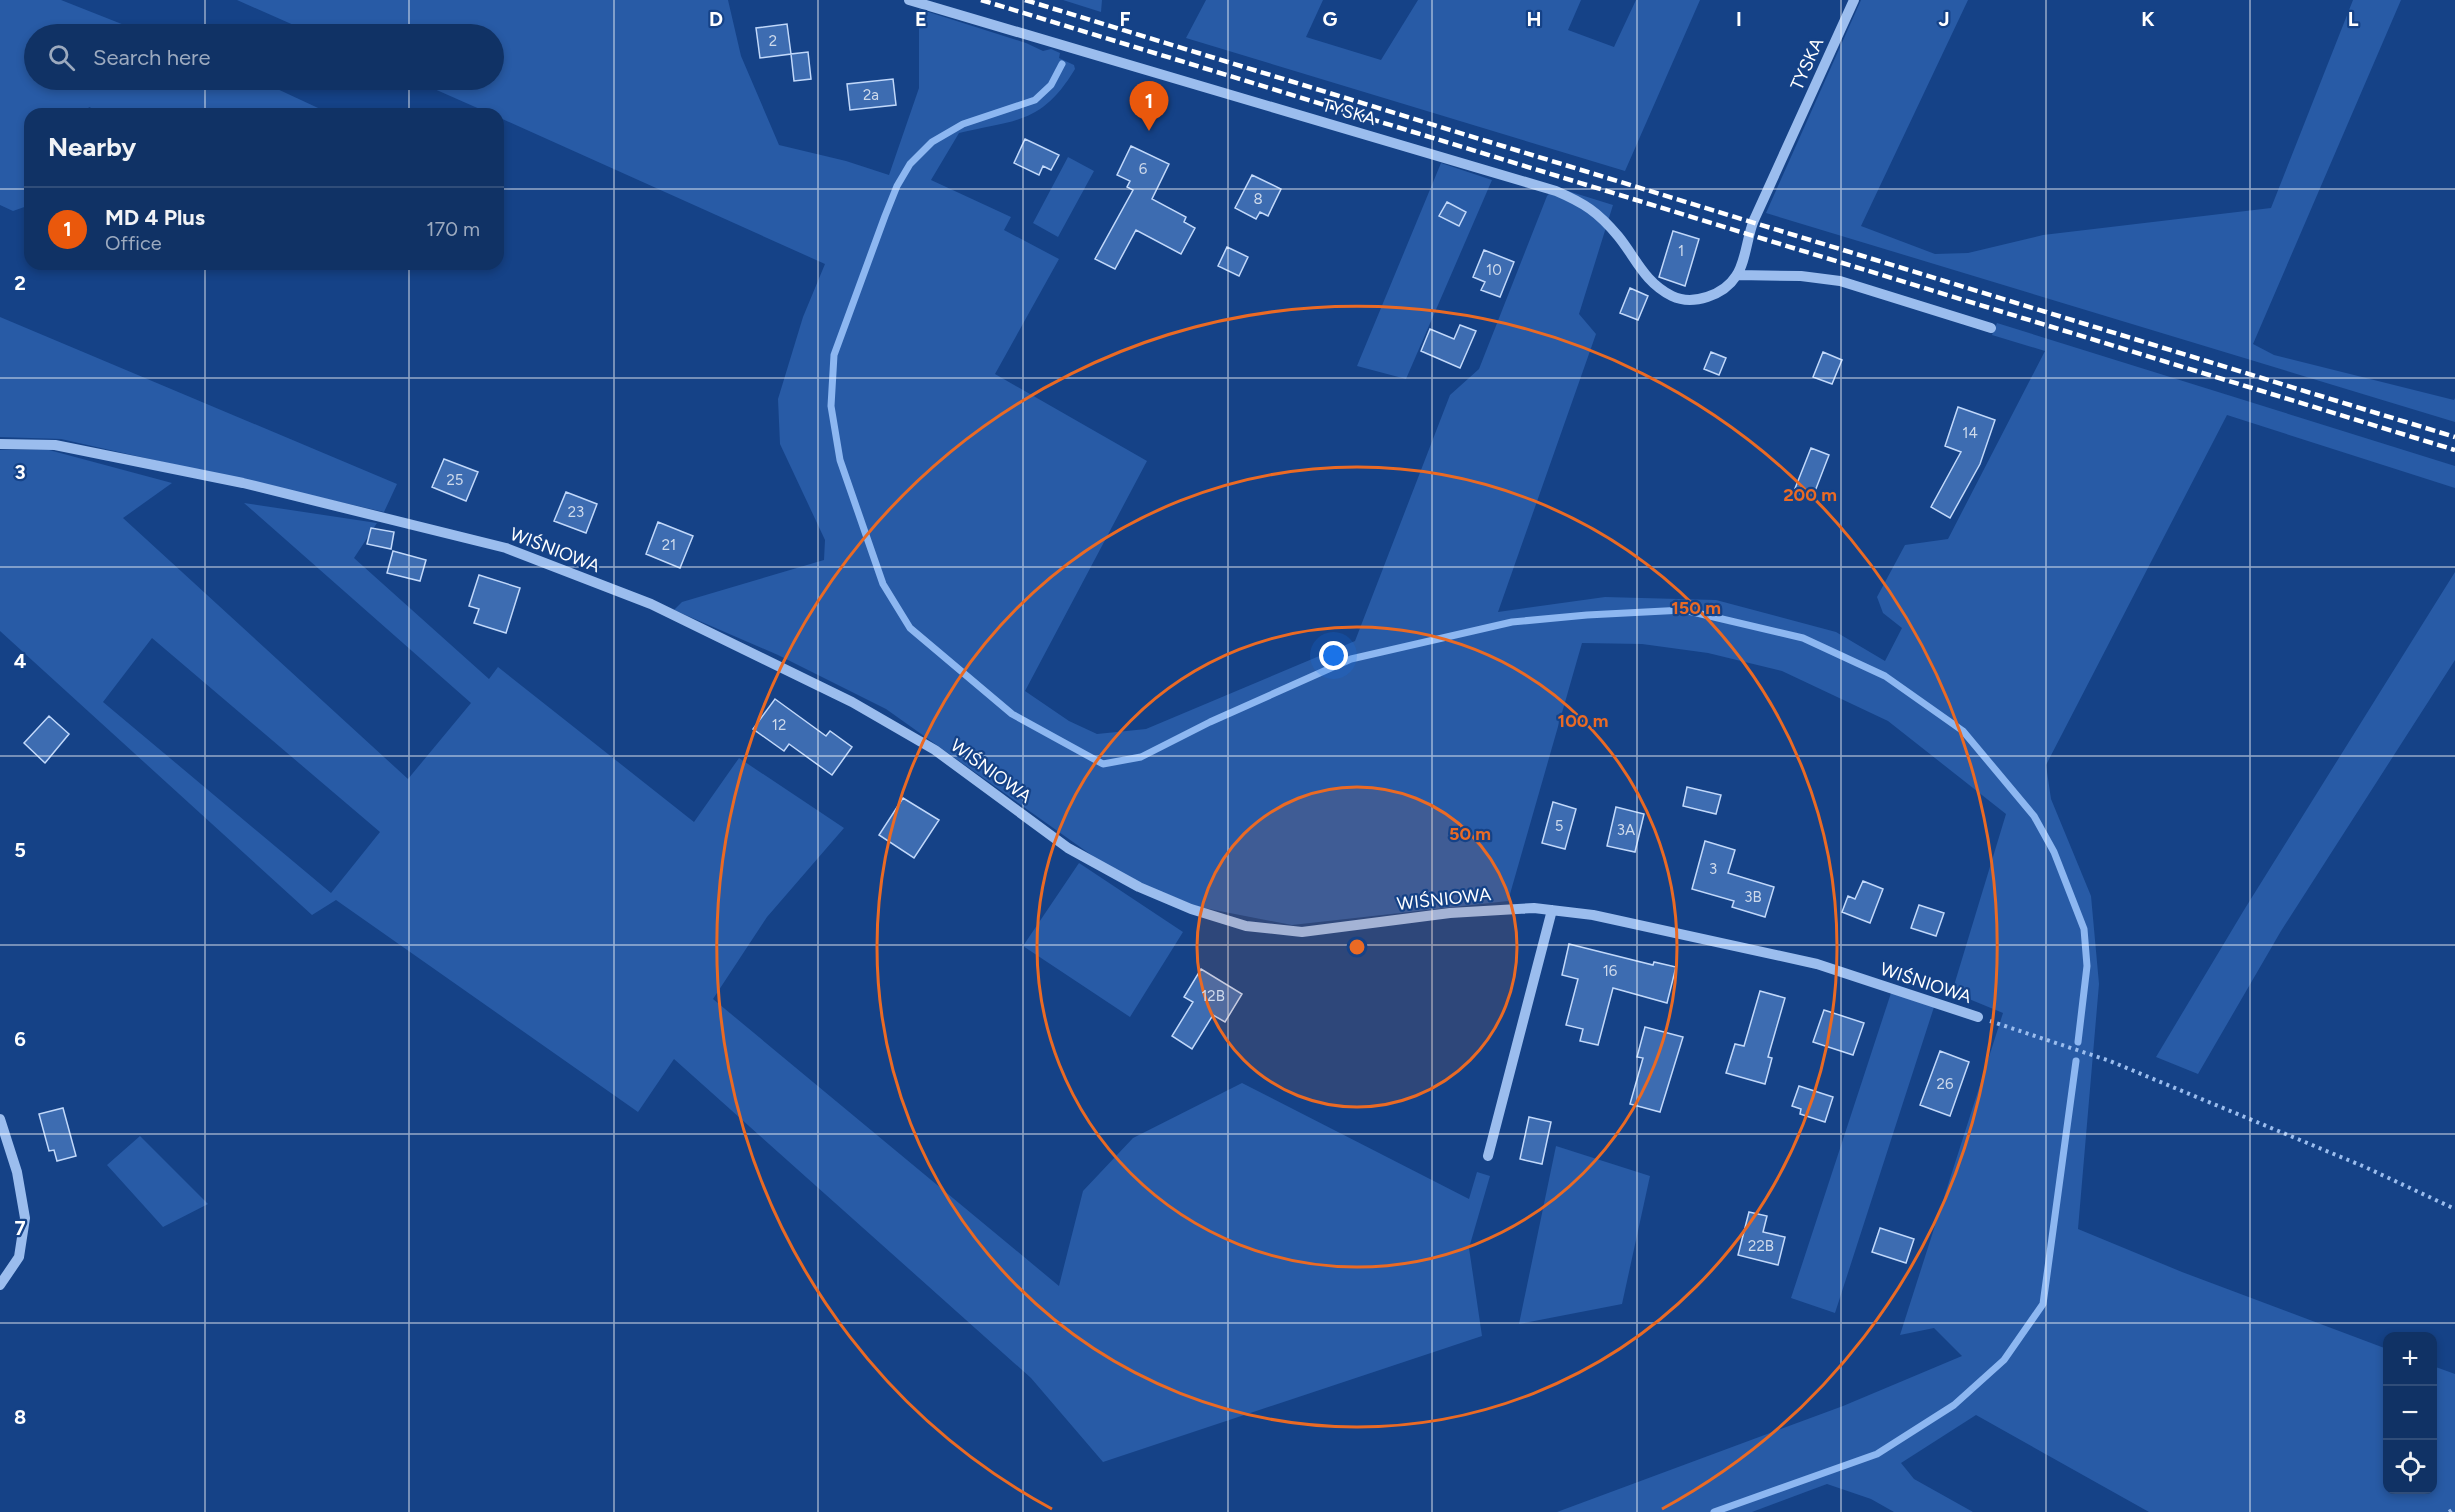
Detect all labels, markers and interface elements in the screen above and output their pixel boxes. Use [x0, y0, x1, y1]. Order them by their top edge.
text: D [709, 7, 723, 31]
text: E [915, 7, 927, 31]
text: F [1119, 7, 1131, 31]
text: G [1323, 7, 1338, 31]
text: H [1527, 7, 1542, 31]
text: I [1736, 7, 1742, 31]
text: J [1938, 7, 1950, 31]
text: K [2141, 7, 2155, 31]
text: L [2348, 7, 2359, 31]
search box [24, 24, 504, 90]
house number: 2 [769, 32, 777, 50]
street label: TYSKA [1786, 34, 1828, 94]
icon: search [45, 41, 78, 74]
text: Search here [93, 44, 211, 71]
pin: 1 [1130, 82, 1168, 131]
house number: 2a [863, 86, 879, 104]
street label: TYSKA [1320, 94, 1378, 130]
text: Nearby [48, 131, 136, 163]
house number: 6 [1139, 160, 1148, 178]
house number: 8 [1253, 190, 1263, 208]
text: MD 4 Plus [105, 204, 205, 231]
text: 1 [63, 217, 72, 241]
text: 170 m [426, 217, 480, 241]
text: Office [105, 231, 162, 255]
house number: 1 [1678, 242, 1684, 260]
house number: 10 [1486, 261, 1502, 279]
text: 2 [14, 271, 26, 295]
house number: 14 [1962, 424, 1978, 442]
text: 3 [14, 460, 26, 484]
house number: 25 [446, 471, 464, 489]
text: 200 m [1783, 484, 1837, 506]
house number: 23 [568, 503, 584, 521]
street label: WIŚNIOWA [507, 523, 603, 577]
house number: 21 [662, 536, 676, 554]
text: 150 m [1671, 597, 1721, 619]
your location [1319, 641, 1348, 670]
text: 4 [14, 649, 27, 673]
text: 100 m [1558, 710, 1608, 732]
house number: 12 [772, 716, 786, 734]
street label: WIŚNIOWA [946, 734, 1036, 808]
house number: 5 [1555, 817, 1563, 835]
house number: 3A [1617, 821, 1635, 839]
text: 50 m [1449, 823, 1491, 845]
text: 5 [14, 838, 26, 862]
house number: 3 [1709, 860, 1717, 878]
street label: WIŚNIOWA [1396, 883, 1492, 915]
house number: 3B [1744, 888, 1762, 906]
centre of rings [1347, 937, 1367, 957]
street label: WIŚNIOWA [1878, 958, 1974, 1008]
house number: 16 [1603, 962, 1618, 980]
house number: 12B [1201, 987, 1225, 1005]
text: 6 [14, 1027, 26, 1051]
house number: 26 [1937, 1075, 1954, 1093]
text: 7 [14, 1216, 26, 1240]
house number: 22B [1748, 1237, 1774, 1255]
map controls [2383, 1332, 2437, 1494]
button: + [2383, 1332, 2437, 1386]
button: − [2383, 1386, 2437, 1440]
text: 8 [14, 1405, 26, 1429]
button: locate [2383, 1440, 2437, 1494]

